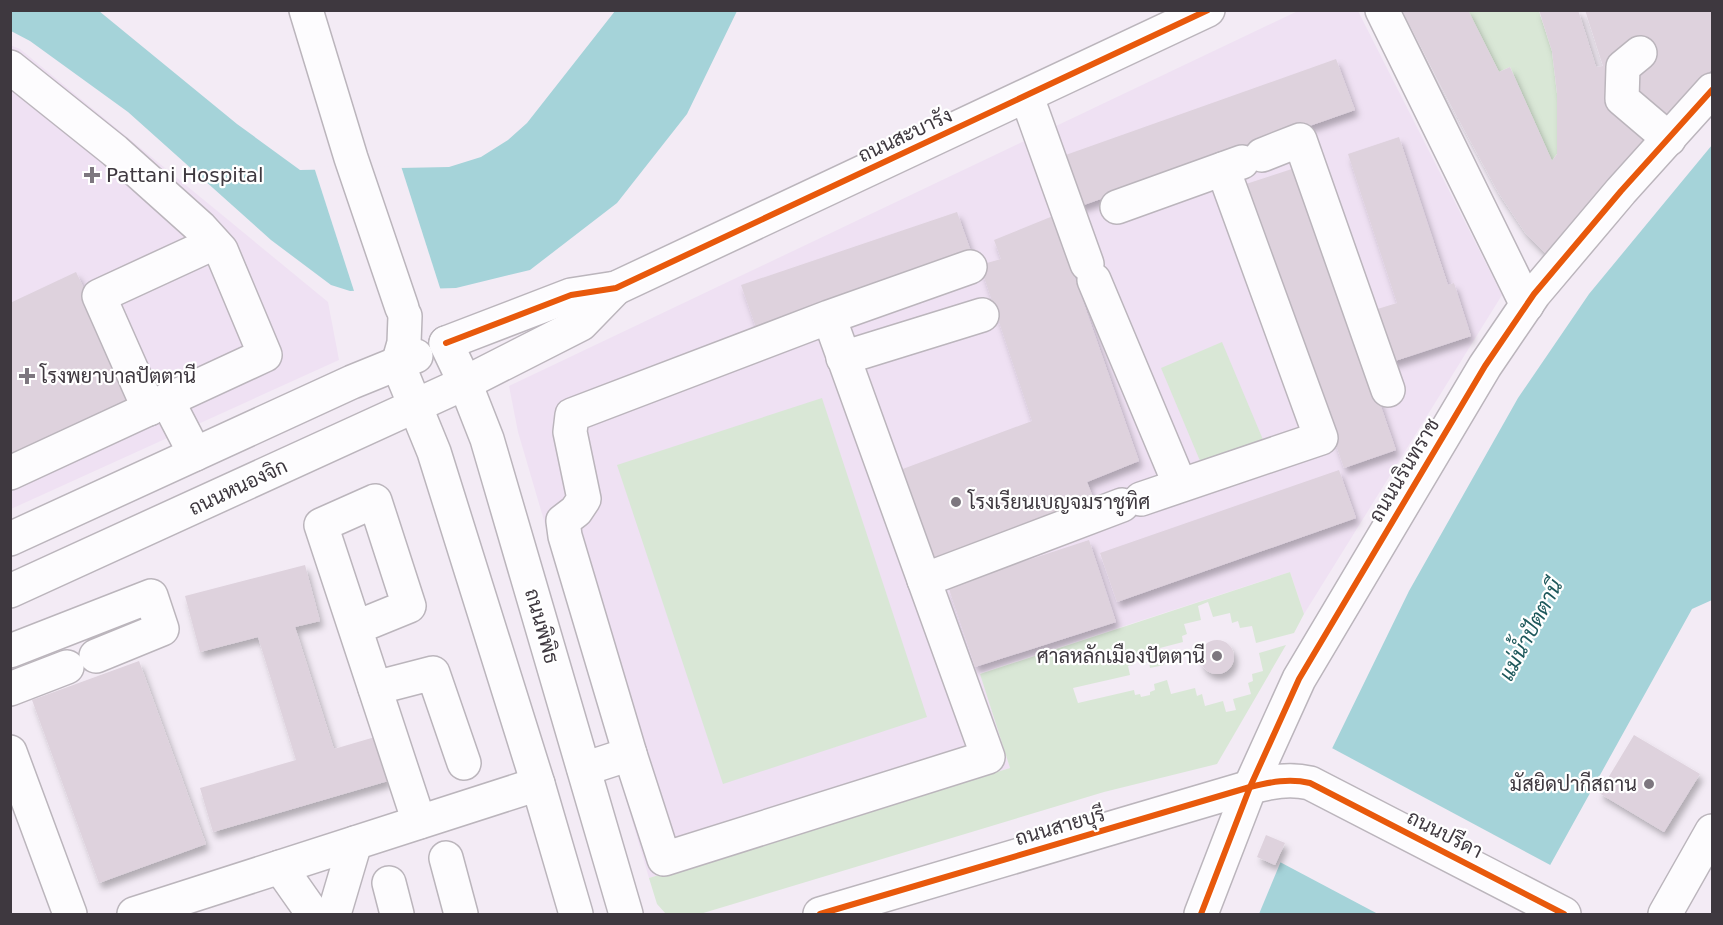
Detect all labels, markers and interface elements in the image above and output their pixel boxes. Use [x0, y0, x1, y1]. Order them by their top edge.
street label: ถนนสะบารัง [854, 103, 956, 167]
place label: Pattani Hospital [106, 163, 264, 187]
marker: Pattani Hospital [83, 166, 101, 184]
place label: โรงพยาบาลปัตตานี [39, 363, 196, 388]
marker: โรงพยาบาลปัตตานี [18, 367, 36, 385]
street label: ถนนนรินทราช [1364, 414, 1444, 526]
street label: ถนนหนองจิก [185, 454, 291, 520]
place label: โรงเรียนเบญจมราชูทิศ [967, 489, 1150, 517]
marker: โรงเรียนเบญจมราชูทิศ [949, 495, 963, 509]
water label: แม่น้ำปัตตานี [1489, 571, 1569, 685]
street label: ถนนพิพิธ [520, 586, 564, 666]
place label: ศาลหลักเมืองปัตตานี [1037, 642, 1205, 668]
marker: ศาลหลักเมืองปัตตานี [1210, 649, 1224, 663]
place label: มัสยิดปากีสถาน [1510, 771, 1637, 796]
marker: มัสยิดปากีสถาน [1642, 777, 1656, 791]
street label: ถนนสายบุรี [1012, 801, 1108, 852]
street label: ถนนปรีดา [1403, 804, 1487, 863]

